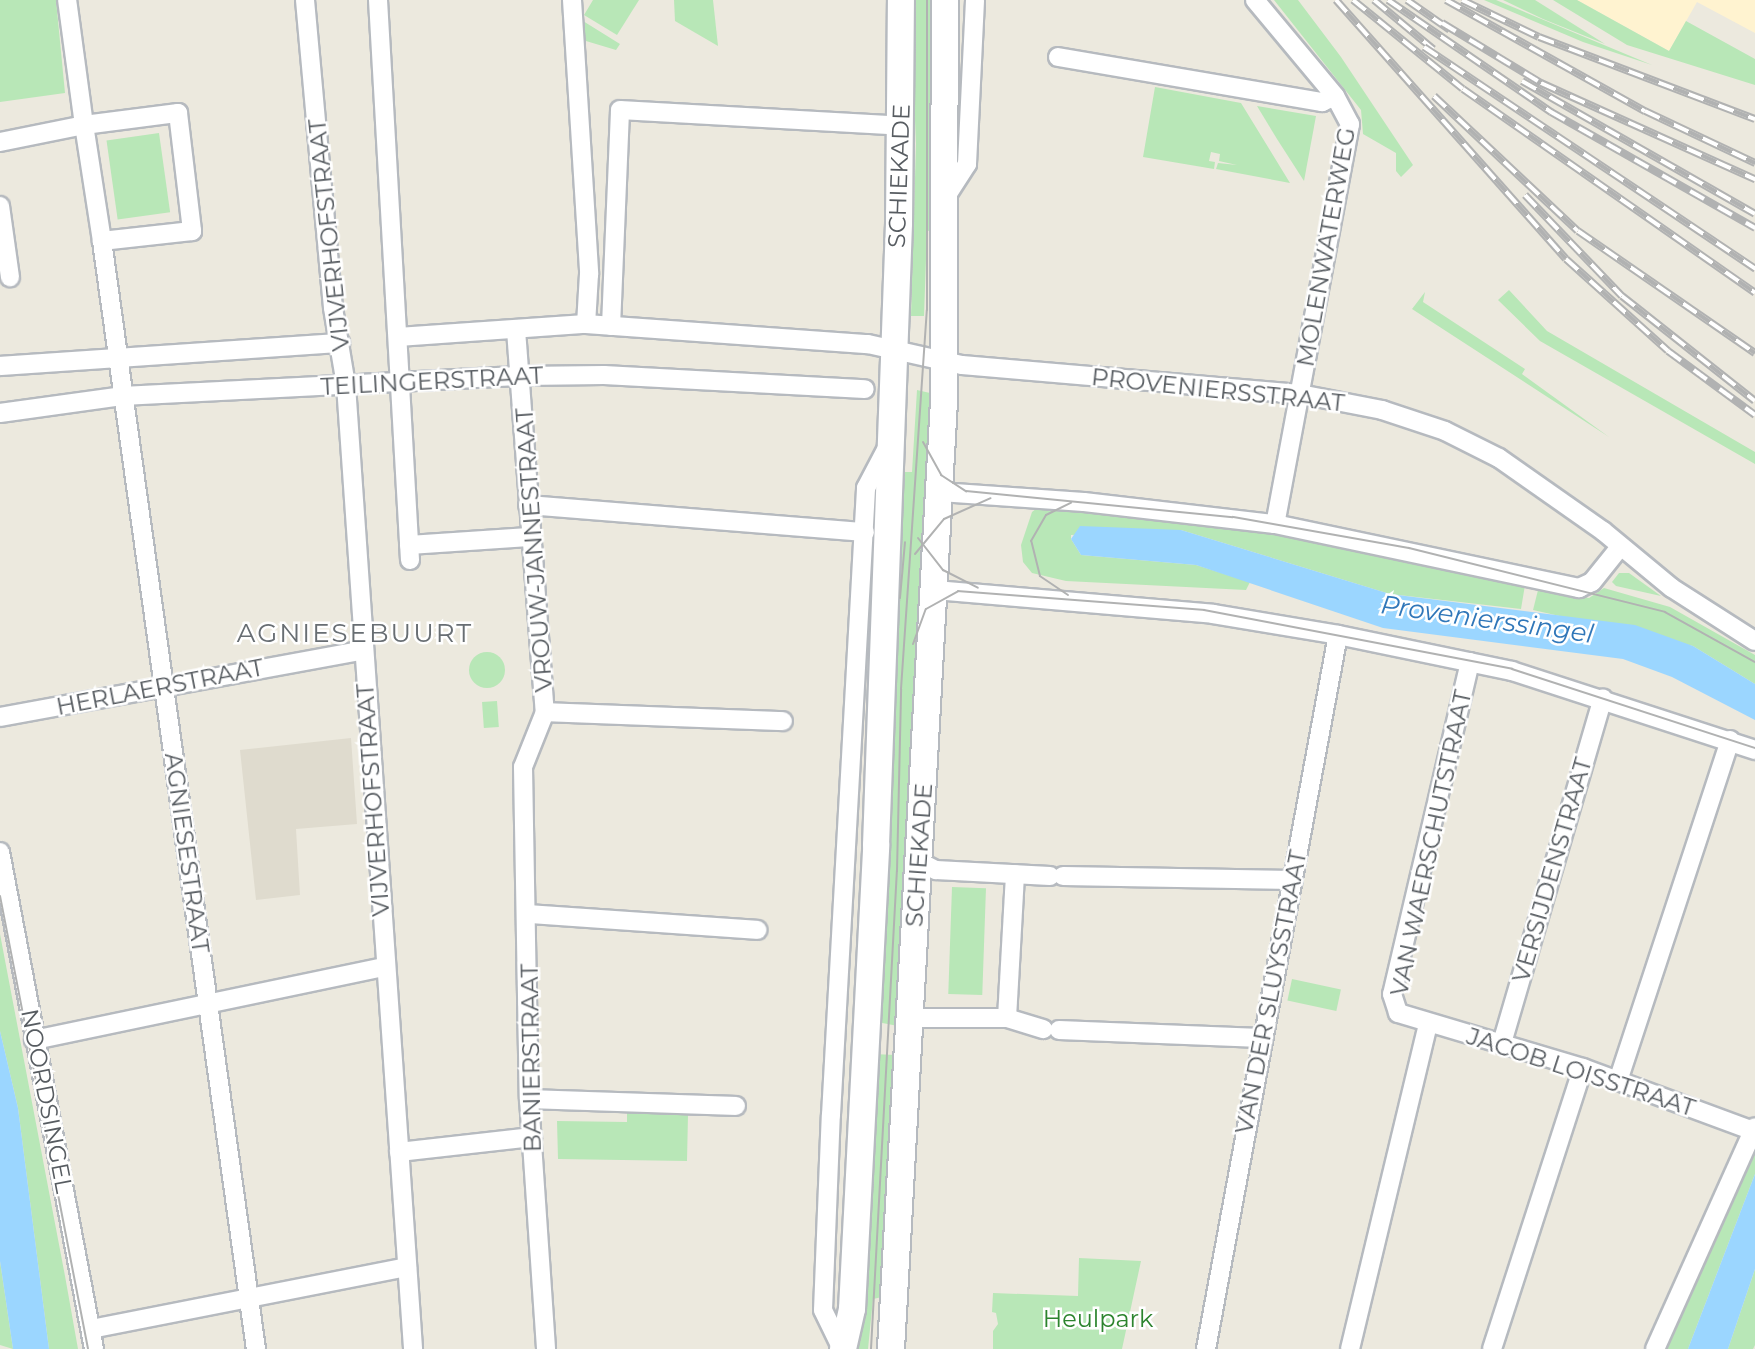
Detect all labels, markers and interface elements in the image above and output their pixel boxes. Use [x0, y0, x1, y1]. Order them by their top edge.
street label: SCHIEKADE [882, 103, 916, 249]
street label: VIJVERHOFSTRAAT [302, 117, 356, 353]
street label: MOLENWATERWEG [1291, 125, 1361, 369]
street label: TEILINGERSTRAAT [320, 361, 544, 401]
street label: PROVENIERSSTRAAT [1090, 362, 1346, 418]
street label: VROUW-JANNESTRAAT [510, 407, 558, 693]
water label: Provenierssingel [1379, 590, 1595, 650]
district label: AGNIESEBUURT [238, 618, 472, 650]
street label: HERLAERSTRAAT [54, 653, 266, 721]
street label: VIJVERHOFSTRAAT [350, 683, 396, 917]
street label: VAN WAERSCHUTSTRAAT [1384, 687, 1478, 999]
street label: AGNIESESTRAAT [159, 751, 215, 955]
street label: VERSIJDENSTRAAT [1506, 754, 1598, 986]
street label: SCHIEKADE [900, 782, 938, 928]
street label: VAN DER SLUYSSTRAAT [1229, 848, 1313, 1136]
street label: BANIERSTRAAT [515, 963, 547, 1153]
street label: NOORDSINGEL [15, 1006, 79, 1196]
street label: JACOB LOISSTRAAT [1463, 1021, 1699, 1123]
park label: Heulpark [1043, 1305, 1153, 1333]

